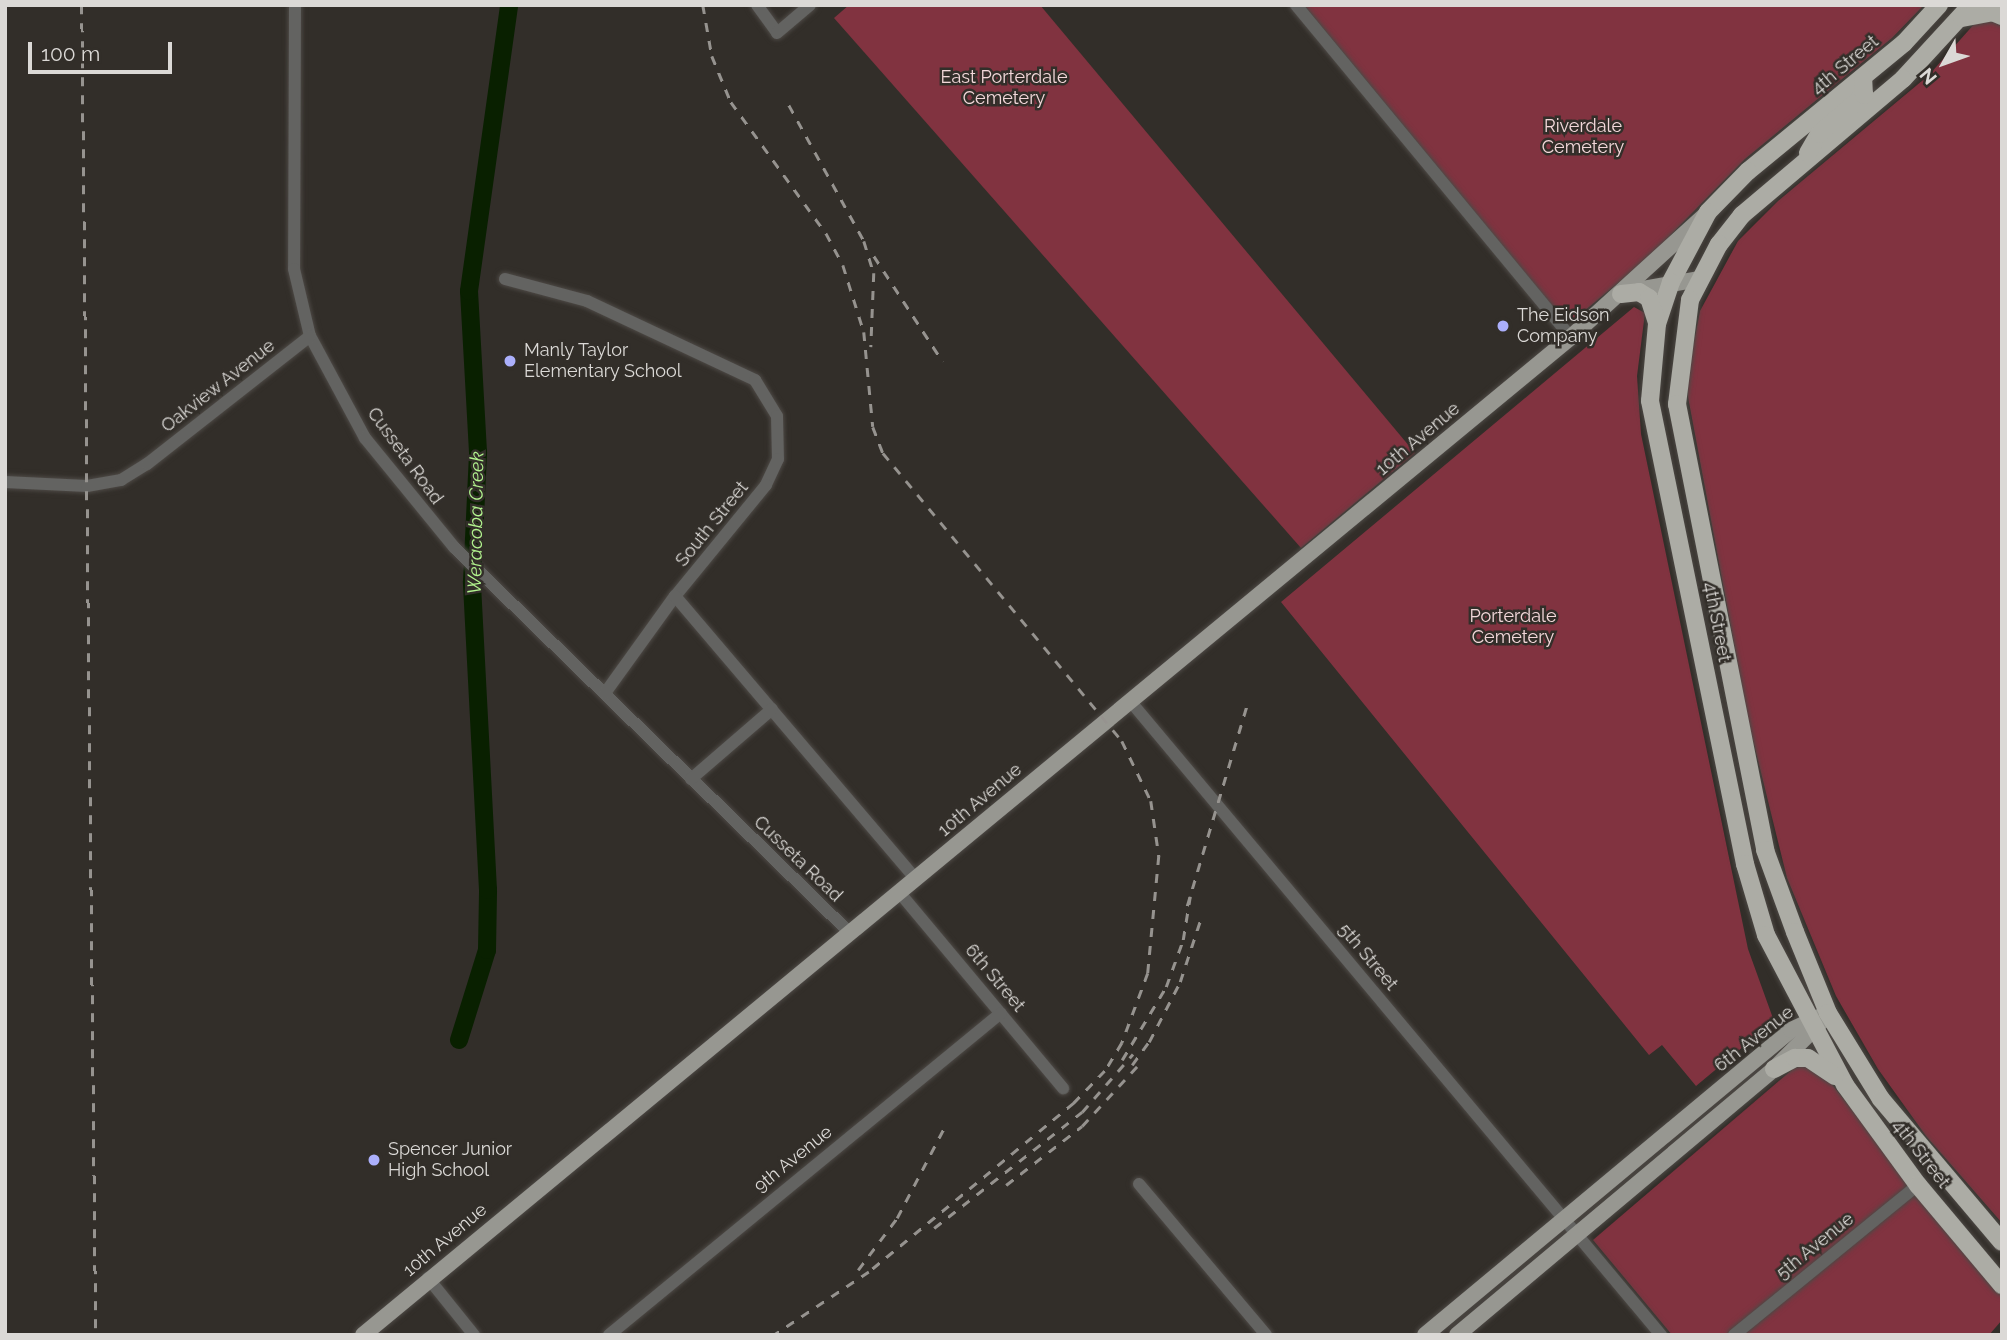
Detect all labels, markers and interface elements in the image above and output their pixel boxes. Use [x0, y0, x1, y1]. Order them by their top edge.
scale bar [32, 28, 175, 72]
north arrow [1909, 28, 1979, 98]
street label: 4th Street [1807, 31, 1883, 99]
text: 100 m [41, 41, 100, 66]
text: N [1915, 64, 1941, 89]
park label: East Porterdale Cemetery [940, 67, 1068, 110]
park label: Riverdale Cemetery [1542, 116, 1624, 158]
place label: The Eidson Company [1517, 305, 1610, 348]
marker: The Eidson Company [1495, 318, 1511, 334]
street label: Oakview Avenue [157, 335, 279, 437]
place label: Manly Taylor Elementary School [524, 340, 682, 382]
marker: Manly Taylor Elementary School [502, 353, 518, 369]
street label: 10th Avenue [1372, 398, 1464, 480]
street label: Cusseta Road [363, 403, 447, 509]
water label: Weracoba Creek [463, 451, 489, 595]
street label: South Street [671, 477, 753, 571]
street label: 4th Street [1699, 580, 1735, 664]
park label: Porterdale Cemetery [1469, 606, 1557, 648]
street label: 10th Avenue [934, 759, 1026, 841]
street label: Cusseta Road [749, 811, 847, 907]
street label: 5th Street [1334, 919, 1402, 995]
street label: 6th Street [960, 940, 1030, 1016]
street label: 6th Avenue [1710, 1001, 1798, 1077]
street label: 4th Street [1888, 1115, 1954, 1193]
street label: 9th Avenue [749, 1121, 837, 1197]
place label: Spencer Junior High School [388, 1139, 513, 1182]
marker: Spencer Junior High School [366, 1152, 382, 1168]
street label: 10th Avenue [399, 1199, 491, 1281]
street label: 5th Avenue [1772, 1208, 1858, 1284]

